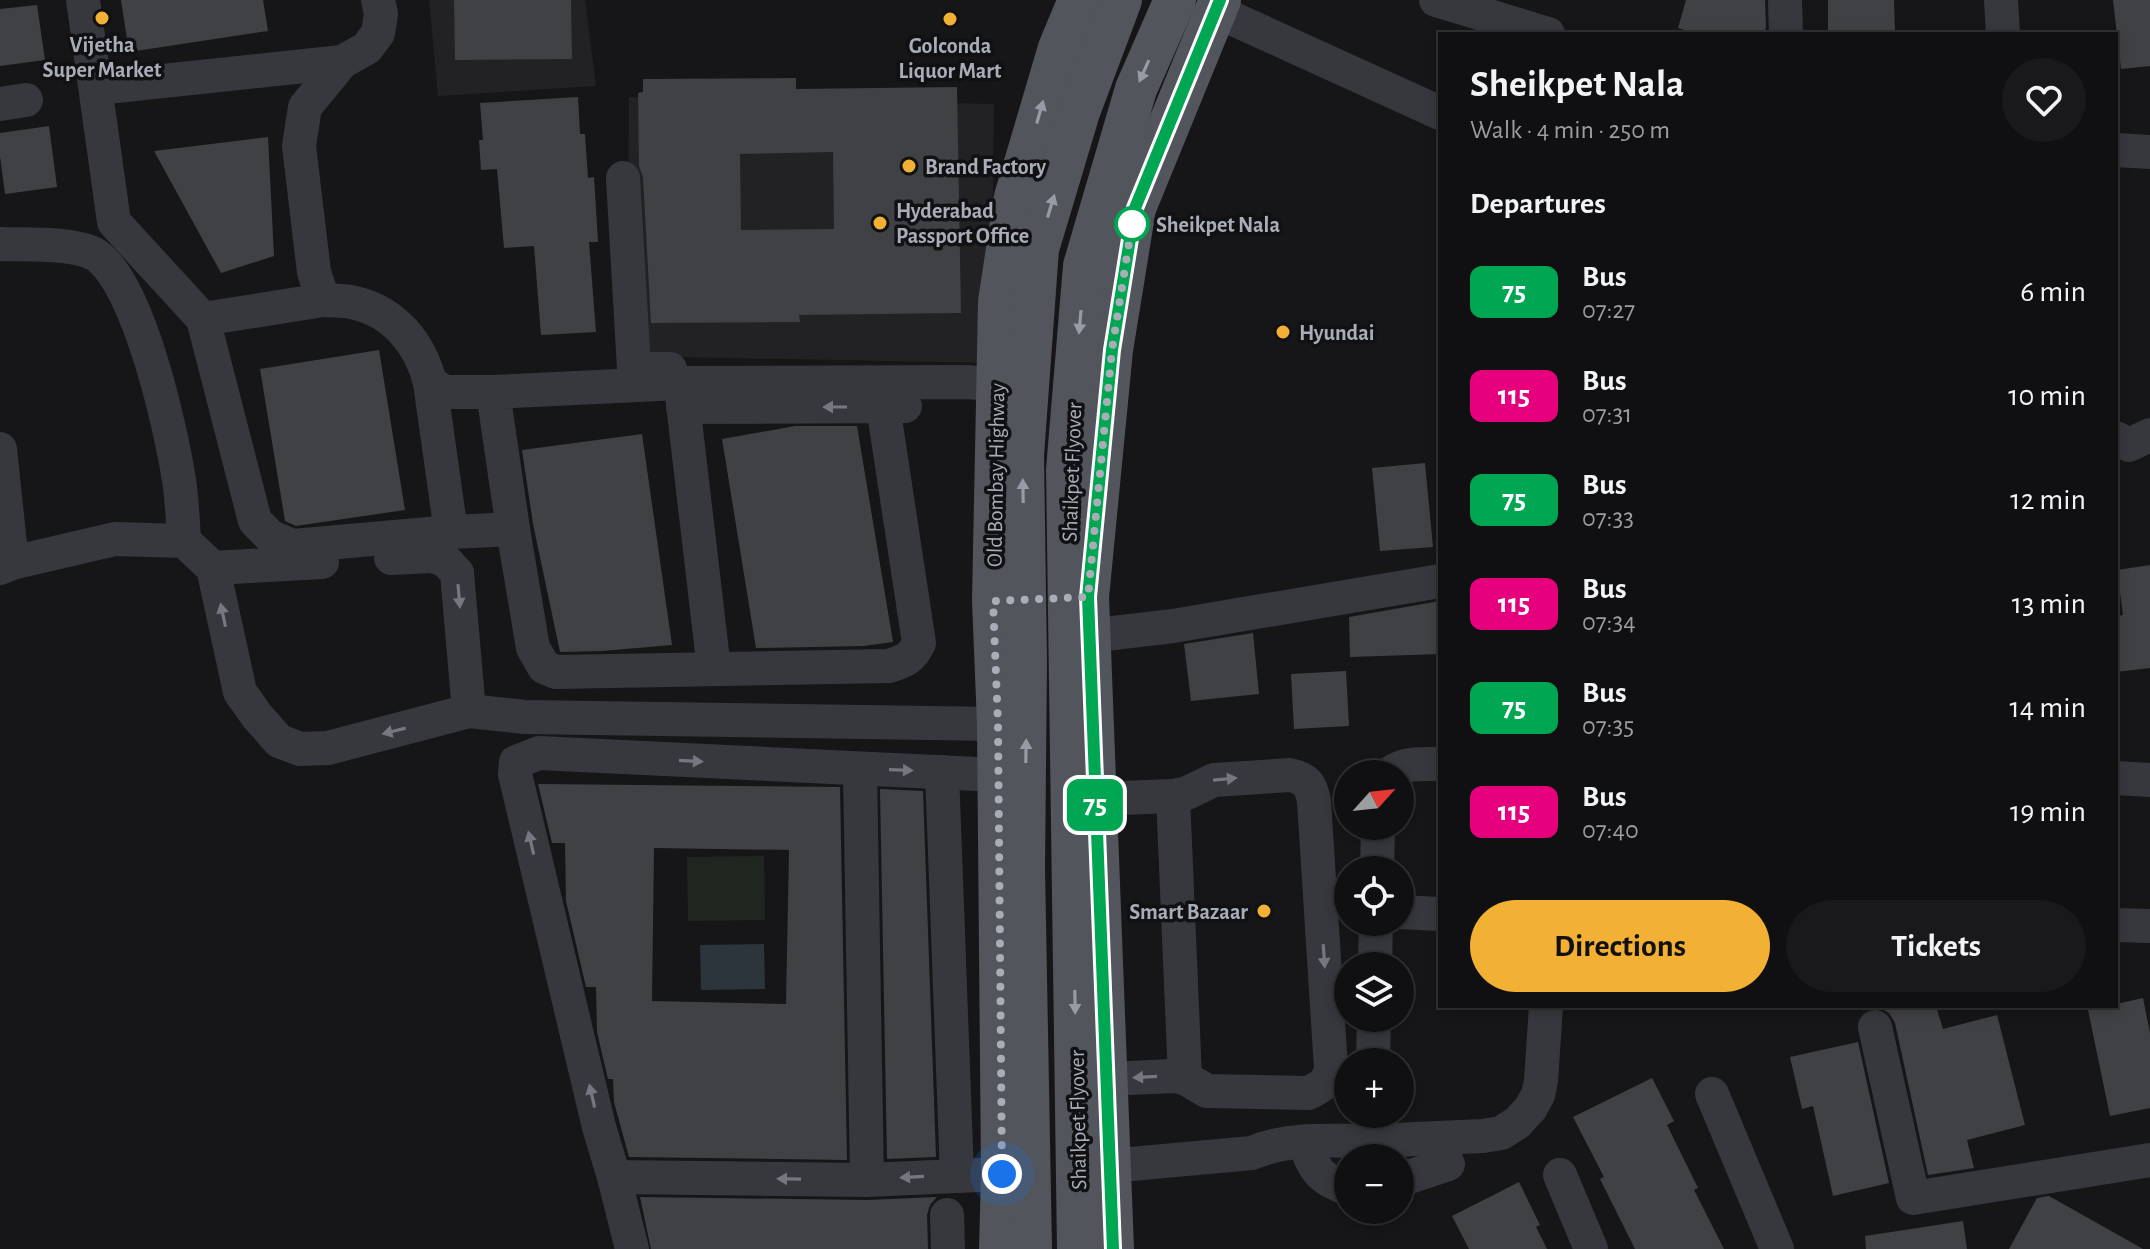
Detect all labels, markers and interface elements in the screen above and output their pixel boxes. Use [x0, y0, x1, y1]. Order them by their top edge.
marker: Vijetha Super Market [93, 9, 111, 27]
marker: Golconda Liquor Mart [941, 10, 959, 28]
place label: Vijetha Super Market [43, 34, 162, 81]
place label: Golconda Liquor Mart [899, 35, 1002, 82]
button: heart [2002, 58, 2086, 142]
one-way arrow [1137, 60, 1150, 83]
text: Sheikpet Nala [1470, 66, 1684, 104]
one-way arrow [1034, 100, 1047, 124]
text: Walk · 4 min · 250 m [1470, 117, 1670, 143]
place label: Brand Factory [925, 156, 1046, 179]
marker: Brand Factory [900, 157, 918, 175]
text: Departures [1470, 189, 1606, 219]
one-way arrow [1045, 193, 1058, 217]
place label: Hyderabad Passport Office [896, 200, 1029, 247]
marker: Sheikpet Nala [1115, 207, 1149, 241]
marker: Hyderabad Passport Office [871, 214, 889, 232]
place label: Sheikpet Nala [1156, 214, 1280, 236]
text: Bus [1582, 262, 1627, 292]
text: 6 min [2020, 277, 2086, 307]
text: 75 [1502, 278, 1526, 306]
text: 07:27 [1582, 297, 1635, 323]
one-way arrow [1073, 310, 1086, 335]
place label: Hyundai [1299, 322, 1374, 345]
marker: Hyundai [1274, 323, 1292, 341]
text: Bus [1582, 366, 1627, 396]
text: 10 min [2008, 381, 2086, 411]
street label: Old Bombay Highway [983, 382, 1009, 567]
text: 115 [1498, 382, 1530, 410]
one-way arrow [822, 401, 847, 413]
text: 07:31 [1582, 401, 1632, 427]
street label: Shaikpet Flyover [1059, 402, 1085, 542]
text: Bus [1582, 470, 1627, 500]
one-way arrow [1017, 478, 1030, 503]
text: 12 min [2010, 485, 2086, 515]
text: 75 [1502, 486, 1526, 514]
text: 07:33 [1582, 505, 1634, 531]
text: Bus [1582, 574, 1627, 604]
one-way arrow [453, 584, 466, 609]
text: 13 min [2012, 589, 2086, 619]
text: 115 [1498, 590, 1530, 618]
one-way arrow [216, 602, 229, 627]
text: 07:34 [1582, 609, 1636, 635]
text: Bus [1582, 678, 1627, 708]
text: 14 min [2010, 693, 2086, 723]
text: 75 [1502, 694, 1526, 722]
text: 07:35 [1582, 713, 1634, 739]
one-way arrow [381, 725, 406, 737]
one-way arrow [1019, 738, 1032, 763]
one-way arrow [679, 755, 704, 768]
north arrow [1334, 760, 1414, 840]
map controls [1334, 760, 1414, 1224]
one-way arrow [889, 764, 914, 777]
one-way arrow [1213, 773, 1238, 786]
line badge: 75 [1059, 779, 1131, 831]
text: Bus [1582, 782, 1627, 812]
text: 75 [1083, 791, 1107, 819]
text: 19 min [2010, 797, 2086, 827]
text: 115 [1498, 798, 1530, 826]
text: 07:40 [1582, 817, 1639, 843]
one-way arrow [524, 830, 537, 855]
button: locate [1334, 856, 1414, 936]
button: Directions [1470, 900, 1770, 992]
button: Tickets [1786, 900, 2086, 992]
place label: Smart Bazaar [1129, 901, 1248, 923]
marker: Smart Bazaar [1255, 902, 1273, 920]
one-way arrow [1318, 944, 1331, 969]
button: layers [1334, 952, 1414, 1032]
one-way arrow [1069, 990, 1081, 1015]
button: + [1334, 1048, 1414, 1128]
street label: Shaikpet Flyover [1066, 1050, 1090, 1190]
one-way arrow [1132, 1071, 1157, 1084]
one-way arrow [585, 1083, 597, 1108]
button: − [1334, 1144, 1414, 1224]
your location [982, 1154, 1022, 1194]
one-way arrow [899, 1171, 924, 1184]
one-way arrow [776, 1173, 801, 1185]

